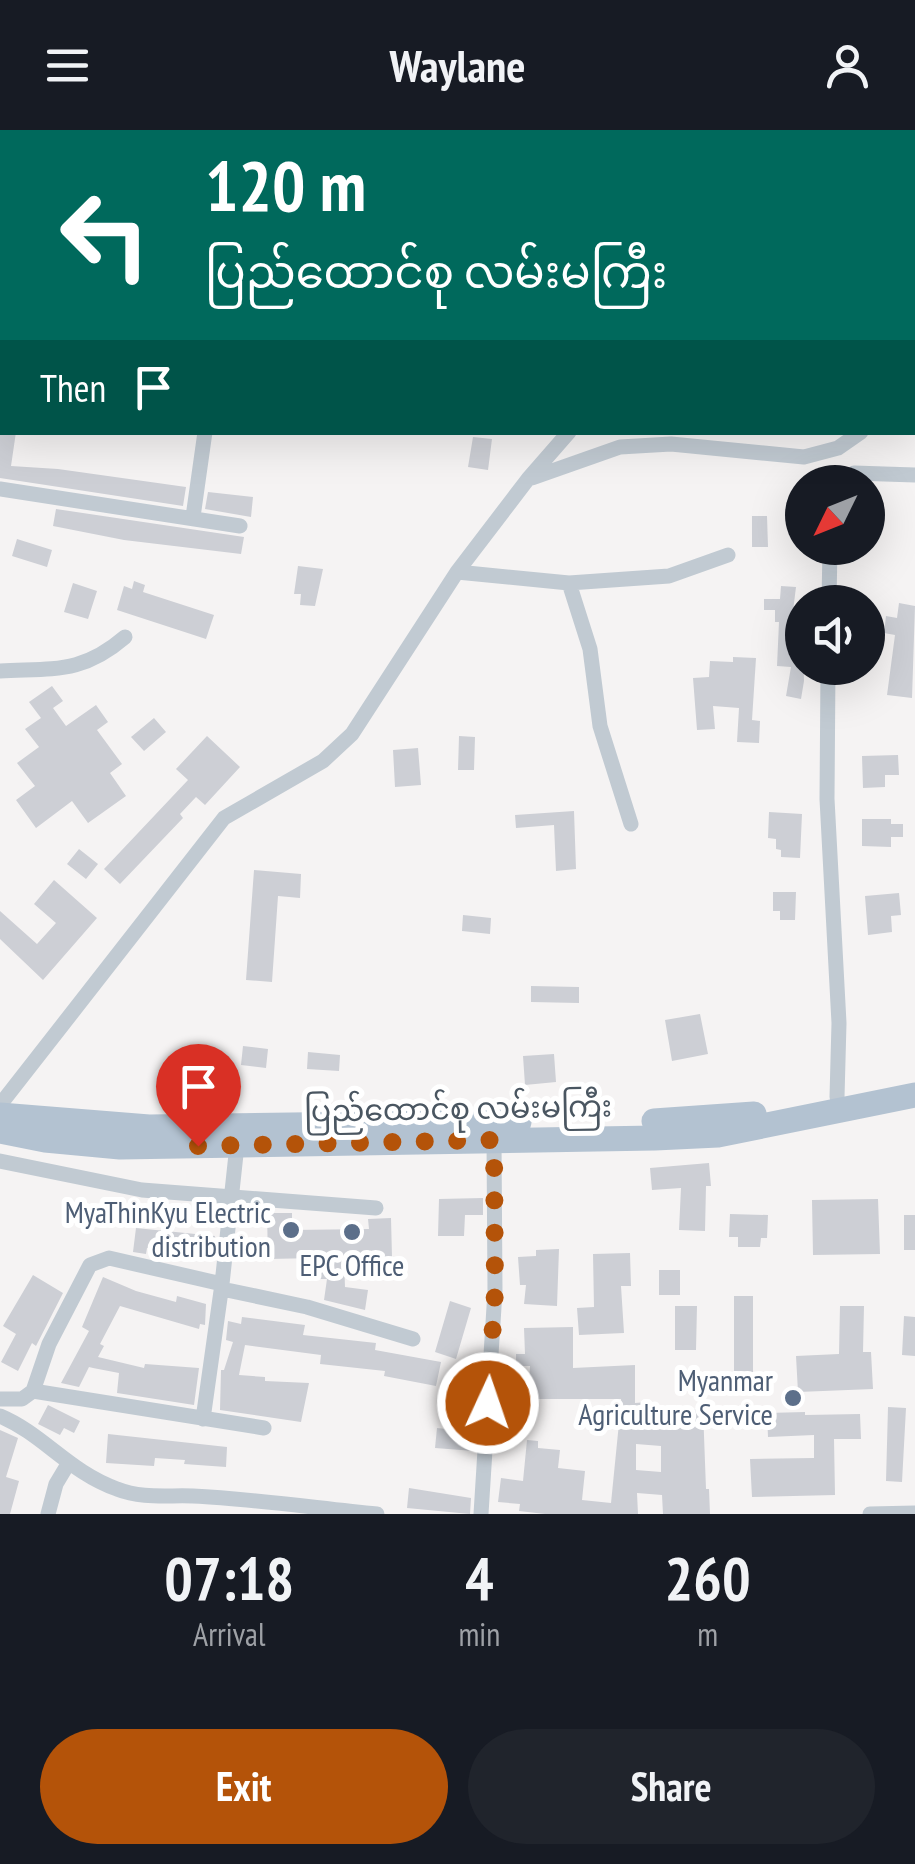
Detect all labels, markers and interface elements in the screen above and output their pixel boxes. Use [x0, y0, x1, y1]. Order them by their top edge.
text: Waylane [390, 36, 526, 94]
icon: menu [40, 38, 95, 93]
icon: person [820, 38, 875, 93]
text: 120 m [205, 140, 366, 230]
icon: left [40, 170, 170, 300]
text: ပြည်ထောင်စု လမ်းမကြီး [205, 242, 667, 300]
icon: arrive [126, 360, 181, 415]
text: Then [40, 363, 106, 412]
north arrow [785, 465, 885, 565]
map controls [785, 465, 885, 685]
button: sound [785, 585, 885, 685]
pin [156, 1044, 241, 1147]
icon: arrive [171, 1059, 226, 1114]
street label: ပြည်ထောင်စု လမ်းမကြီး [304, 1084, 612, 1137]
place label: MyaThinKyu Electric distribution [65, 1192, 271, 1265]
marker: MyaThinKyu Electric distribution [280, 1219, 302, 1241]
marker: EPC Office [341, 1221, 363, 1243]
place label: EPC Office [300, 1245, 405, 1284]
position arrow [436, 1351, 540, 1455]
place label: Myanmar Agriculture Service [578, 1360, 774, 1433]
marker: Myanmar Agriculture Service [782, 1387, 804, 1409]
text: 07:18 [164, 1539, 294, 1617]
text: 4 [465, 1539, 494, 1617]
text: 260 [665, 1539, 751, 1617]
text: Arrival [193, 1613, 265, 1655]
text: min [458, 1613, 500, 1655]
text: m [697, 1613, 718, 1655]
button: Exit [40, 1729, 448, 1844]
button: Share [468, 1729, 875, 1844]

